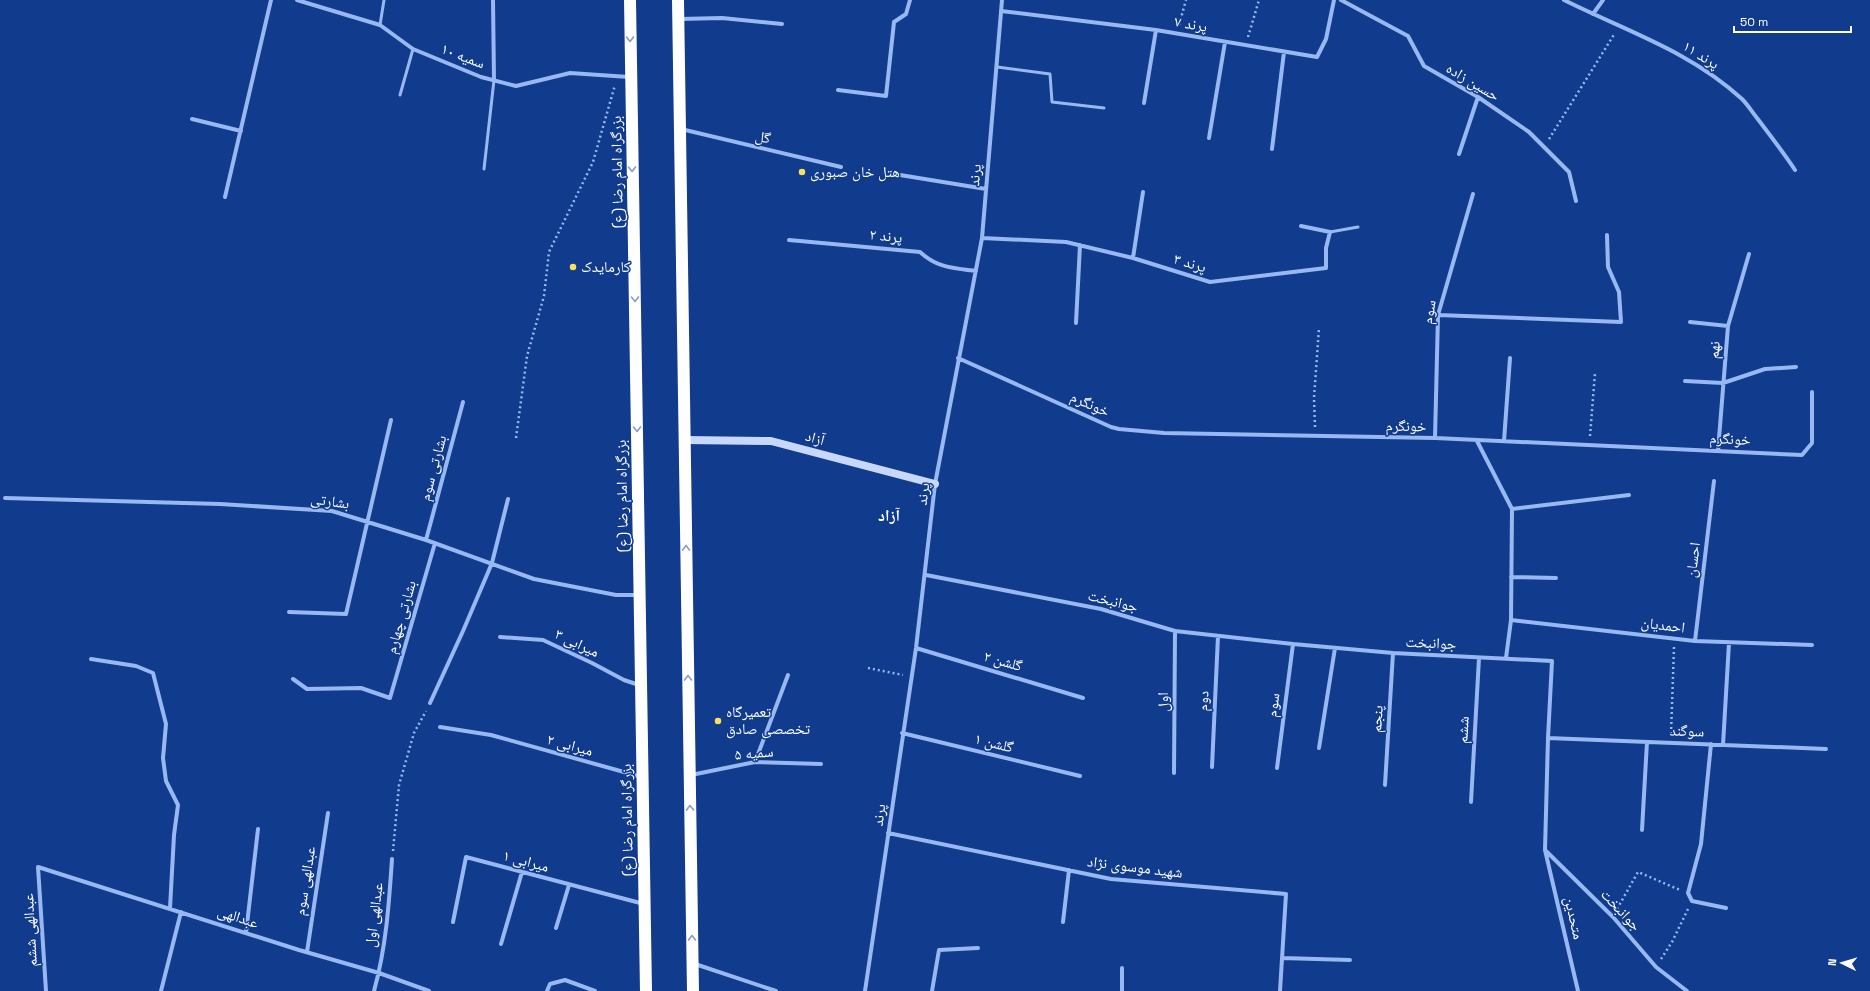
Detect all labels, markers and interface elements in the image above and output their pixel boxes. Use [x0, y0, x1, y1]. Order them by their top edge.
scale bar [1734, 8, 1851, 34]
street label: پرند ۷ [1173, 11, 1209, 36]
text: 50 m [1740, 14, 1768, 30]
one-way arrow [626, 36, 634, 42]
street label: پرند ۱۱ [1679, 36, 1723, 73]
street label: سمیه ۱۰ [438, 38, 488, 73]
street label: حسین زاده [1442, 58, 1504, 106]
street label: بزرگراه امام رضا (ع) [606, 115, 628, 229]
street label: گل [753, 126, 773, 149]
place label: هتل خان صبوری [810, 162, 900, 182]
street label: پرند [964, 163, 985, 187]
one-way arrow [628, 166, 637, 172]
marker: هتل خان صبوری [797, 167, 807, 177]
street label: پرند ۲ [869, 224, 903, 247]
street label: پرند ۳ [1172, 249, 1209, 277]
place label: کارمایدک [581, 257, 631, 276]
marker: کارمایدک [568, 262, 578, 272]
one-way arrow [630, 296, 639, 302]
street label: سوم [1417, 298, 1441, 326]
street label: نهم [1703, 340, 1725, 360]
street label: خونگرم [1067, 387, 1113, 422]
street label: خونگرم [1385, 416, 1427, 436]
one-way arrow [633, 426, 641, 432]
street label: آزاد [803, 426, 828, 449]
street label: خونگرم [1709, 428, 1751, 450]
street label: بشارتی سوم [415, 433, 451, 503]
street label: بزرگراه امام رضا (ع) [611, 439, 633, 553]
street label: پرند [912, 482, 933, 506]
street label: بشارتی [309, 488, 351, 514]
district label: آزاد [878, 505, 901, 526]
street label: احسان [1681, 541, 1705, 579]
one-way arrow [682, 545, 690, 551]
street label: بشارتی چهارم [381, 578, 421, 656]
street label: جوانبخت [1086, 585, 1141, 616]
street label: احمدیان [1640, 612, 1686, 638]
street label: میرابی ۳ [552, 624, 603, 662]
street label: جوانبخت [1405, 632, 1457, 653]
street label: گلشن ۲ [981, 646, 1025, 676]
one-way arrow [684, 675, 692, 681]
street label: دوم [1192, 690, 1214, 712]
street label: اول [1153, 692, 1173, 712]
street label: سوم [1262, 692, 1284, 718]
place label: تعمیرگاه تخصصی صادق [726, 702, 811, 739]
street label: پنجم [1366, 705, 1388, 733]
marker: تعمیرگاه تخصصی صادق [713, 716, 723, 726]
street label: ششم [1452, 716, 1474, 744]
street label: سوگند [1669, 720, 1705, 741]
street label: میرابی ۲ [545, 729, 595, 761]
street label: گلشن ۱ [973, 729, 1016, 758]
street label: سمیه ۵ [734, 741, 774, 764]
street label: بزرگراه امام رضا (ع) [616, 763, 638, 877]
street label: پرند [868, 802, 890, 827]
one-way arrow [686, 805, 694, 811]
street label: عبدالهی سوم [290, 844, 320, 917]
street label: میرابی ۱ [501, 845, 551, 877]
street label: شهید موسوی نژاد [1086, 851, 1184, 883]
street label: عبدالهی اول [360, 881, 388, 949]
street label: جوانبخت [1597, 885, 1646, 935]
street label: عبدالهی ششم [18, 892, 42, 967]
street label: متحدین [1559, 895, 1589, 941]
street label: عبدالهی [215, 901, 261, 933]
one-way arrow [688, 935, 697, 941]
north arrow [1822, 943, 1862, 983]
text: N [1825, 958, 1839, 966]

